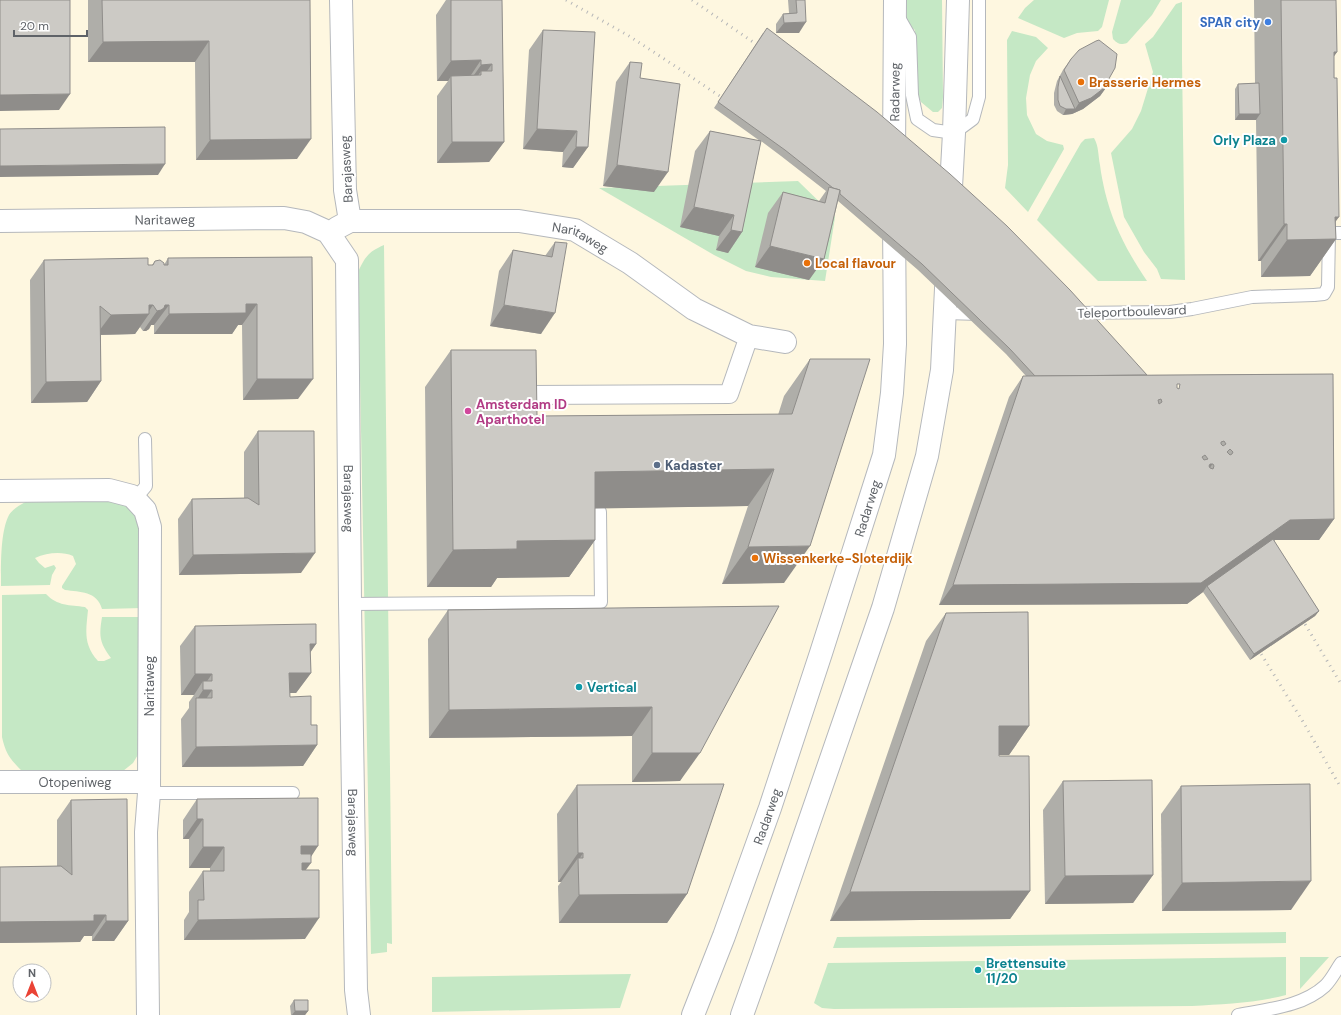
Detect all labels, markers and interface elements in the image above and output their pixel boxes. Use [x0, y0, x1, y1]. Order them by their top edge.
scale bar [14, 12, 87, 38]
place label: SPAR city [1200, 14, 1260, 31]
marker: SPAR city [1263, 17, 1273, 27]
text: 20 m [20, 18, 49, 34]
street label: Radarweg [886, 62, 904, 122]
place label: Brasserie Hermes [1089, 74, 1201, 91]
marker: Brasserie Hermes [1076, 77, 1086, 87]
place label: Orly Plaza [1213, 132, 1276, 149]
street label: Barajasweg [336, 135, 357, 203]
marker: Orly Plaza [1279, 135, 1289, 145]
street label: Naritaweg [135, 211, 195, 229]
street label: Naritaweg [551, 218, 611, 257]
place label: Local flavour [815, 255, 897, 272]
marker: Local flavour [802, 258, 812, 268]
street label: Teleportboulevard [1077, 301, 1187, 322]
place label: Amsterdam ID Aparthotel [476, 396, 567, 428]
marker: Amsterdam ID Aparthotel [463, 406, 473, 416]
place label: Kadaster [665, 457, 723, 474]
marker: Kadaster [652, 460, 662, 470]
street label: Barajasweg [340, 465, 357, 533]
street label: Radarweg [851, 478, 885, 539]
place label: Wissenkerke-Sloterdijk [763, 550, 913, 567]
marker: Wissenkerke-Sloterdijk [750, 553, 760, 563]
street label: Naritaweg [141, 656, 158, 716]
place label: Vertical [587, 679, 637, 696]
marker: Vertical [574, 682, 584, 692]
street label: Otopeniweg [38, 774, 112, 791]
street label: Radarweg [749, 786, 785, 847]
street label: Barajasweg [344, 789, 362, 857]
place label: Brettensuite 11/20 [986, 955, 1066, 987]
north arrow [12, 963, 52, 1003]
marker: Brettensuite 11/20 [973, 965, 983, 975]
text: N [28, 966, 36, 980]

